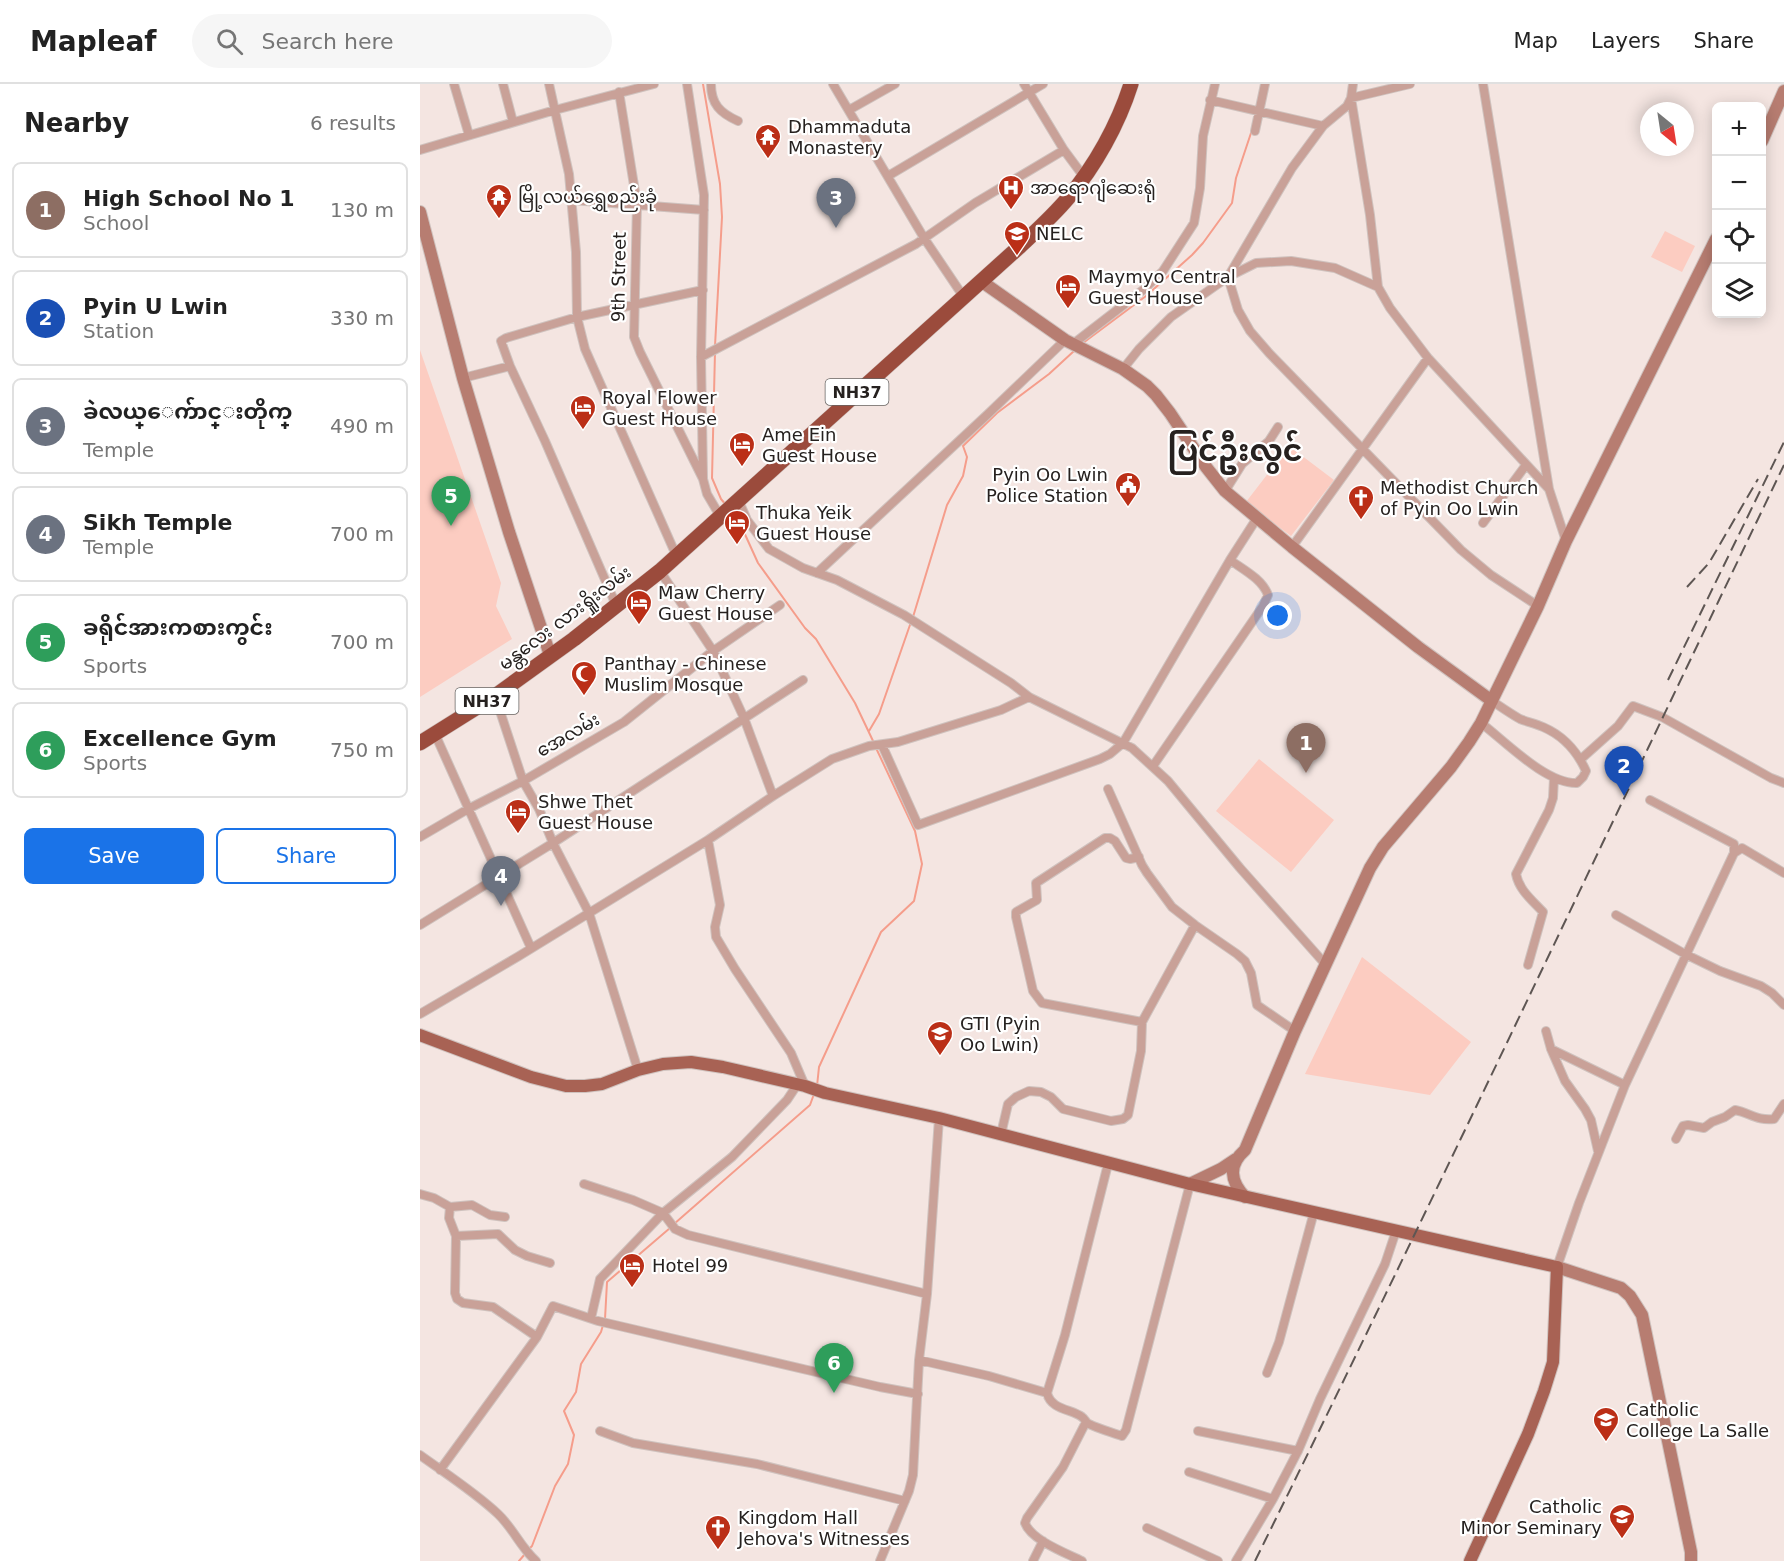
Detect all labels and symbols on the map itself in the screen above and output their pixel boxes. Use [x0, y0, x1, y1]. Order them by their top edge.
north arrow [1640, 102, 1694, 156]
place label: Dhammaduta Monastery [788, 116, 911, 158]
temple icon: Dhammaduta Monastery [753, 122, 783, 160]
hospital icon: အာရောဂျံဆေးရုံ [996, 173, 1026, 211]
place label: အာရောဂျံဆေးရုံ [1030, 177, 1156, 203]
pin: 3 [816, 178, 856, 228]
temple icon: မြို့လယ်ရွှေစည်းခုံ [484, 182, 514, 220]
place label: မြို့လယ်ရွှေစည်းခုံ [518, 183, 657, 212]
school or university icon: NELC [1002, 219, 1032, 257]
place label: NELC [1036, 223, 1083, 244]
street label: 9th Street [607, 232, 630, 322]
place label: Maymyo Central Guest House [1088, 266, 1236, 308]
hotel icon: Maymyo Central Guest House [1053, 272, 1083, 310]
road number: NH37 [826, 379, 888, 405]
place label: Royal Flower Guest House [602, 387, 717, 429]
hotel icon: Royal Flower Guest House [568, 393, 598, 431]
place label: Ame Ein Guest House [762, 424, 877, 466]
hotel icon: Ame Ein Guest House [727, 430, 757, 468]
district label: ပြင်ဦးလွင် [1167, 430, 1303, 475]
place label: Pyin Oo Lwin Police Station [986, 464, 1108, 506]
public building icon: Pyin Oo Lwin Police Station [1113, 470, 1143, 508]
pin: 5 [432, 476, 471, 526]
place label: Methodist Church of Pyin Oo Lwin [1380, 477, 1538, 519]
church icon: Methodist Church of Pyin Oo Lwin [1346, 483, 1376, 521]
place label: Thuka Yeik Guest House [755, 502, 871, 544]
hotel icon: Thuka Yeik Guest House [722, 508, 752, 546]
street label: မန္တလေး လားရှိုးလမ်း [493, 559, 638, 678]
place label: Maw Cherry Guest House [658, 582, 773, 624]
hotel icon: Maw Cherry Guest House [624, 588, 654, 626]
your location [1263, 601, 1292, 630]
place label: Panthay - Chinese Muslim Mosque [604, 653, 766, 695]
mosque icon: Panthay - Chinese Muslim Mosque [569, 659, 599, 697]
road number: NH37 [456, 688, 518, 714]
street label: အေလမ်း [532, 706, 603, 761]
pin: 1 [1286, 724, 1326, 773]
pin: 2 [1604, 746, 1644, 796]
place label: Shwe Thet Guest House [538, 791, 653, 833]
hotel icon: Shwe Thet Guest House [503, 797, 533, 835]
pin: 4 [482, 856, 520, 906]
place label: GTI (Pyin Oo Lwin) [960, 1013, 1040, 1055]
school or university icon: GTI (Pyin Oo Lwin) [925, 1019, 955, 1057]
hotel icon: Hotel 99 [617, 1251, 647, 1289]
place label: Hotel 99 [652, 1255, 728, 1276]
pin: 6 [814, 1344, 854, 1393]
place label: Catholic College La Salle [1626, 1399, 1769, 1441]
school or university icon: Catholic College La Salle [1591, 1405, 1621, 1443]
place label: Catholic Minor Seminary [1460, 1496, 1602, 1538]
school or university icon: Catholic Minor Seminary [1607, 1502, 1637, 1540]
place label: Kingdom Hall Jehova's Witnesses [737, 1507, 910, 1549]
church icon: Kingdom Hall Jehova's Witnesses [703, 1513, 733, 1551]

